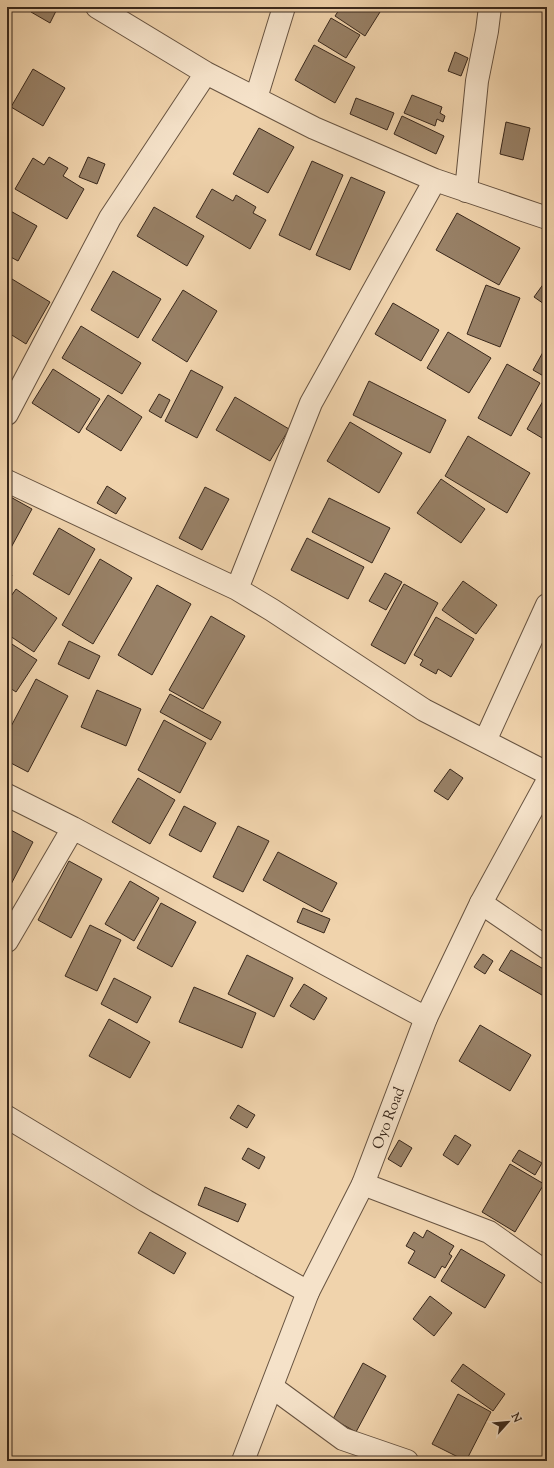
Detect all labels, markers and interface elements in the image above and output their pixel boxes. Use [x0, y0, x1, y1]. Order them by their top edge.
street label: Oyo Road [368, 1084, 411, 1153]
north arrow [488, 1402, 528, 1442]
text: N [506, 1409, 525, 1426]

